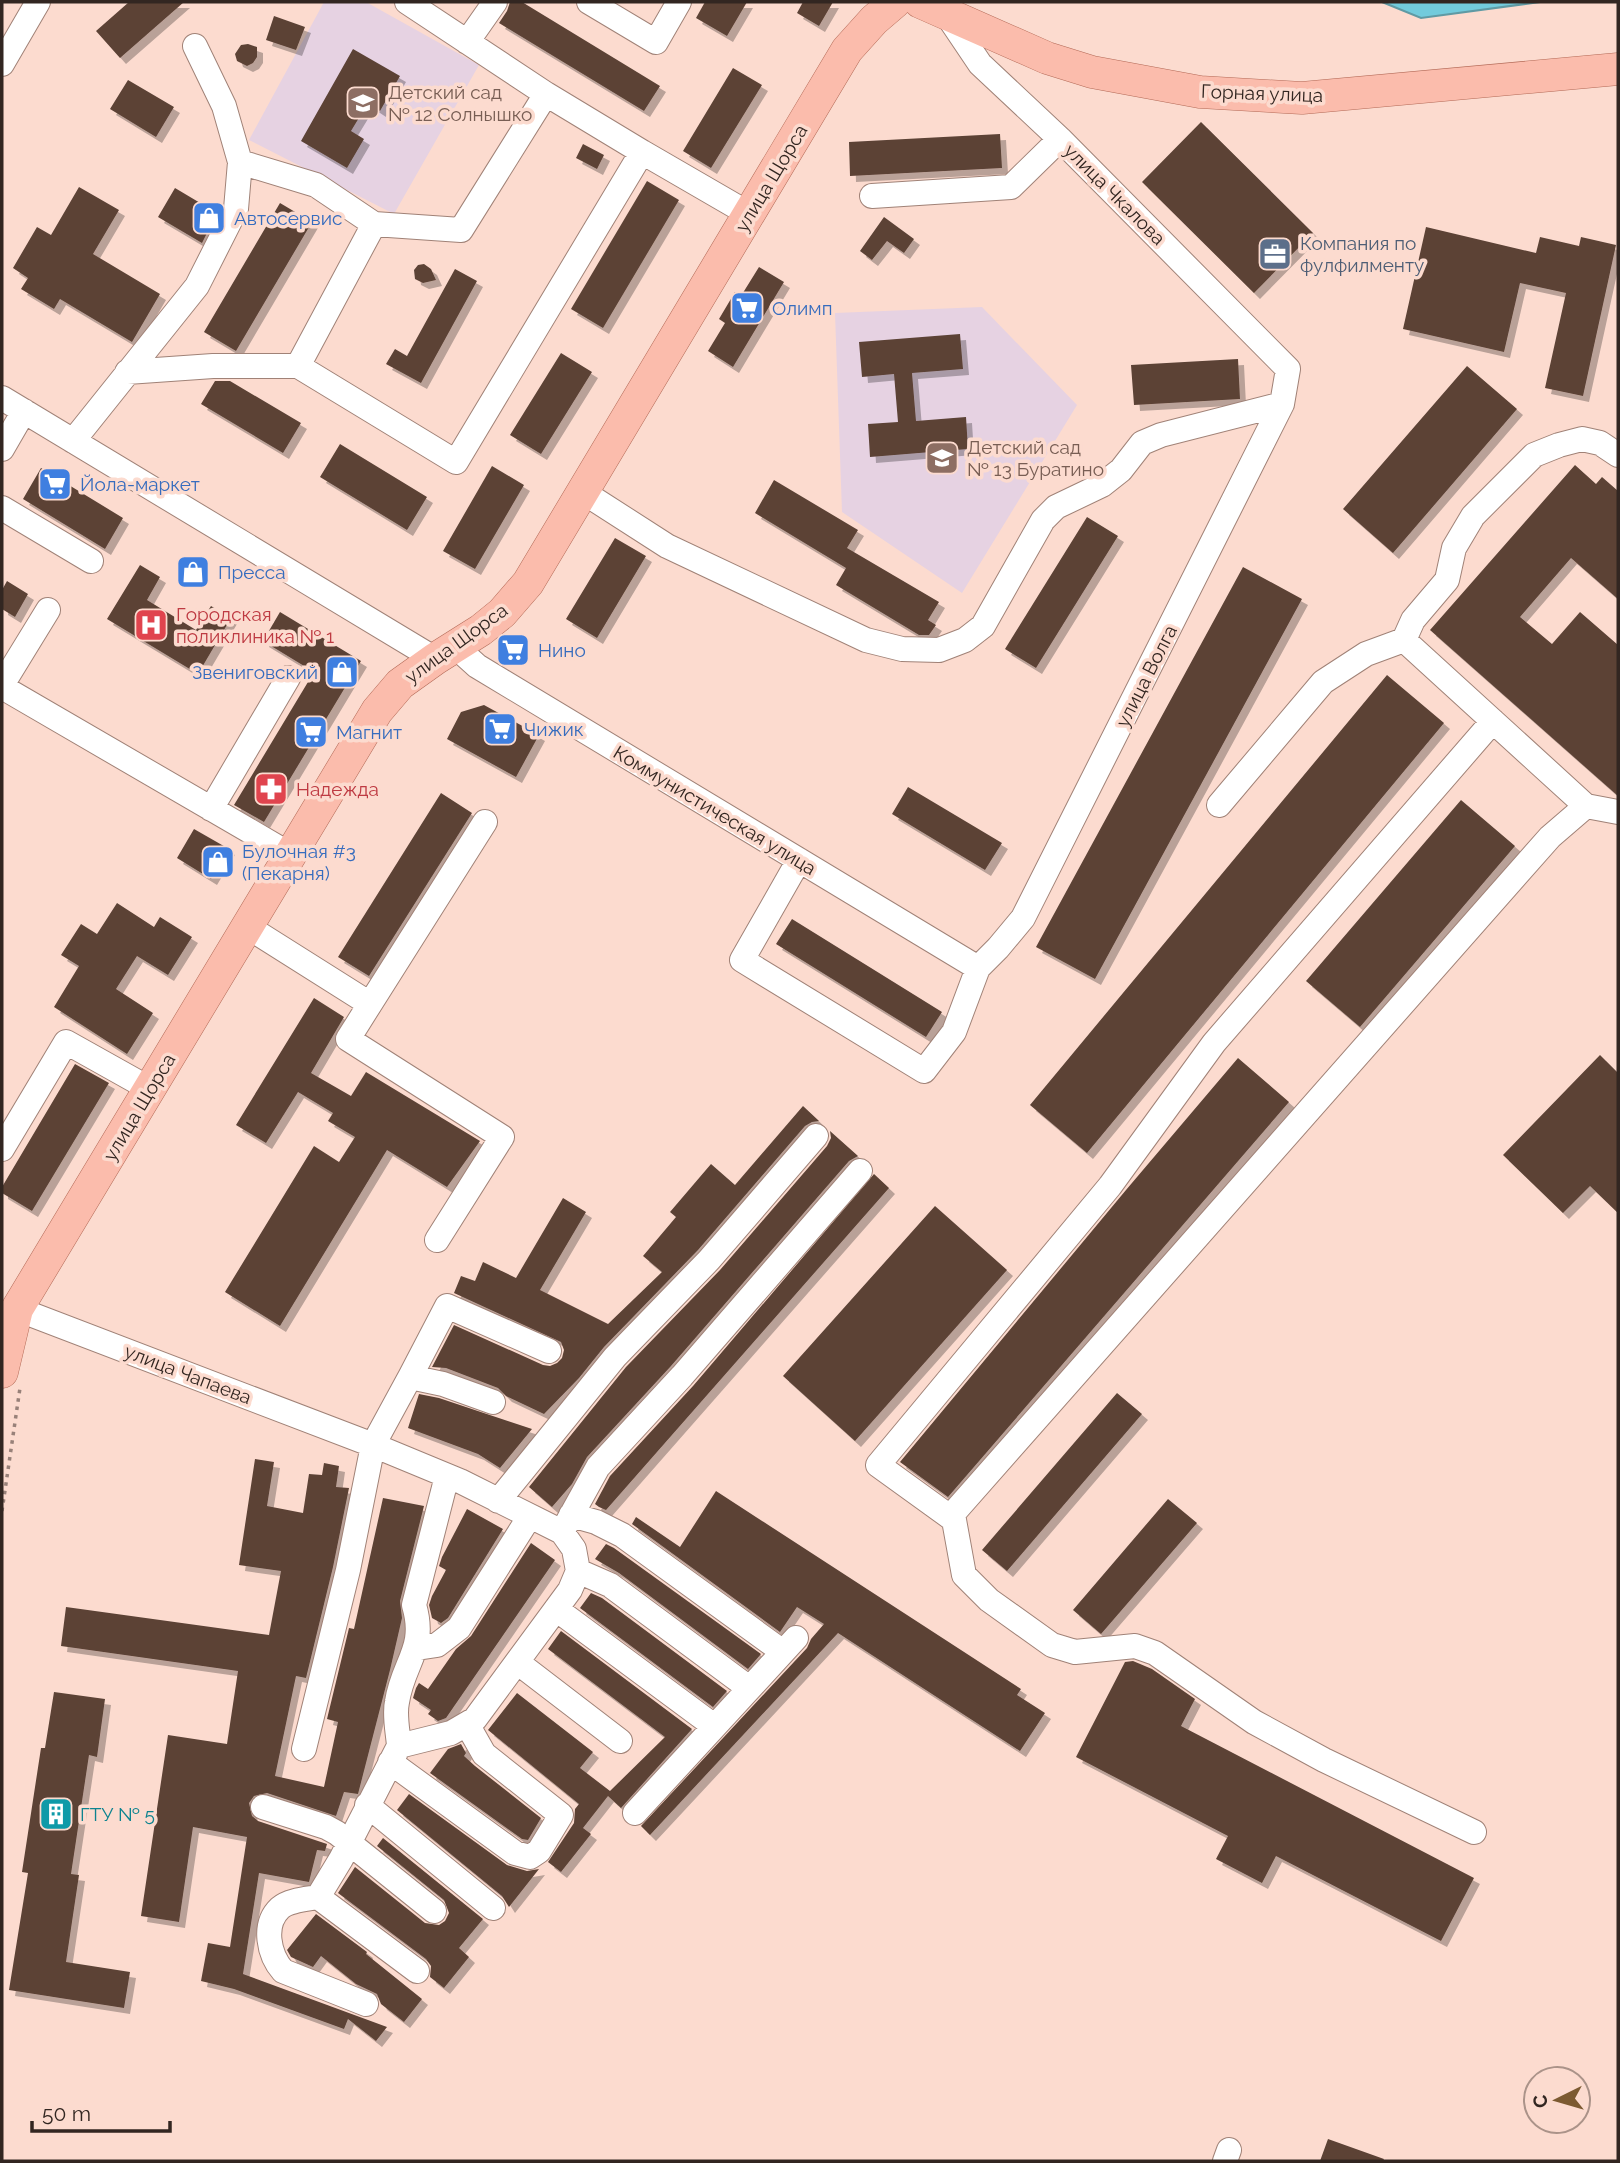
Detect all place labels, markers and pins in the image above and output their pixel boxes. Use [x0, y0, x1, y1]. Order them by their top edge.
place label: Детский сад № 12 Солнышко [388, 81, 532, 125]
school or university icon: Детский сад № 12 Солнышко [344, 84, 382, 122]
shop icon: Автосервис [190, 199, 228, 237]
place label: Автосервис [234, 207, 342, 229]
place label: Компания по фулфилменту [1300, 232, 1424, 276]
office icon: Компания по фулфилменту [1256, 235, 1294, 273]
supermarket icon: Олимп [728, 289, 766, 327]
place label: Олимп [772, 297, 832, 319]
place label: Детский сад № 13 Буратино [967, 436, 1104, 480]
school or university icon: Детский сад № 13 Буратино [923, 439, 961, 477]
supermarket icon: Йола-маркет [36, 465, 74, 503]
place label: Йола-маркет [80, 473, 200, 495]
shop icon: Пресса [174, 553, 212, 591]
place label: Пресса [218, 561, 286, 583]
place label: Городская поликлиника № 1 [176, 603, 334, 647]
hospital icon: Городская поликлиника № 1 [132, 606, 170, 644]
supermarket icon: Нино [494, 631, 532, 669]
place label: Нино [538, 639, 586, 661]
shop icon: Звениговский [323, 653, 361, 691]
place label: Звениговский [192, 661, 318, 683]
supermarket icon: Чижик [481, 710, 519, 748]
supermarket icon: Магнит [292, 713, 330, 751]
place label: Чижик [524, 718, 584, 740]
place label: Магнит [336, 721, 402, 743]
pharmacy icon: Надежда [252, 770, 290, 808]
place label: Надежда [296, 778, 379, 800]
place label: Булочная #3 (Пекарня) [242, 840, 356, 884]
shop icon: Булочная #3 (Пекарня) [199, 843, 237, 881]
building icon: ГТУ № 5 [37, 1795, 75, 1833]
place label: ГТУ № 5 [80, 1803, 155, 1825]

